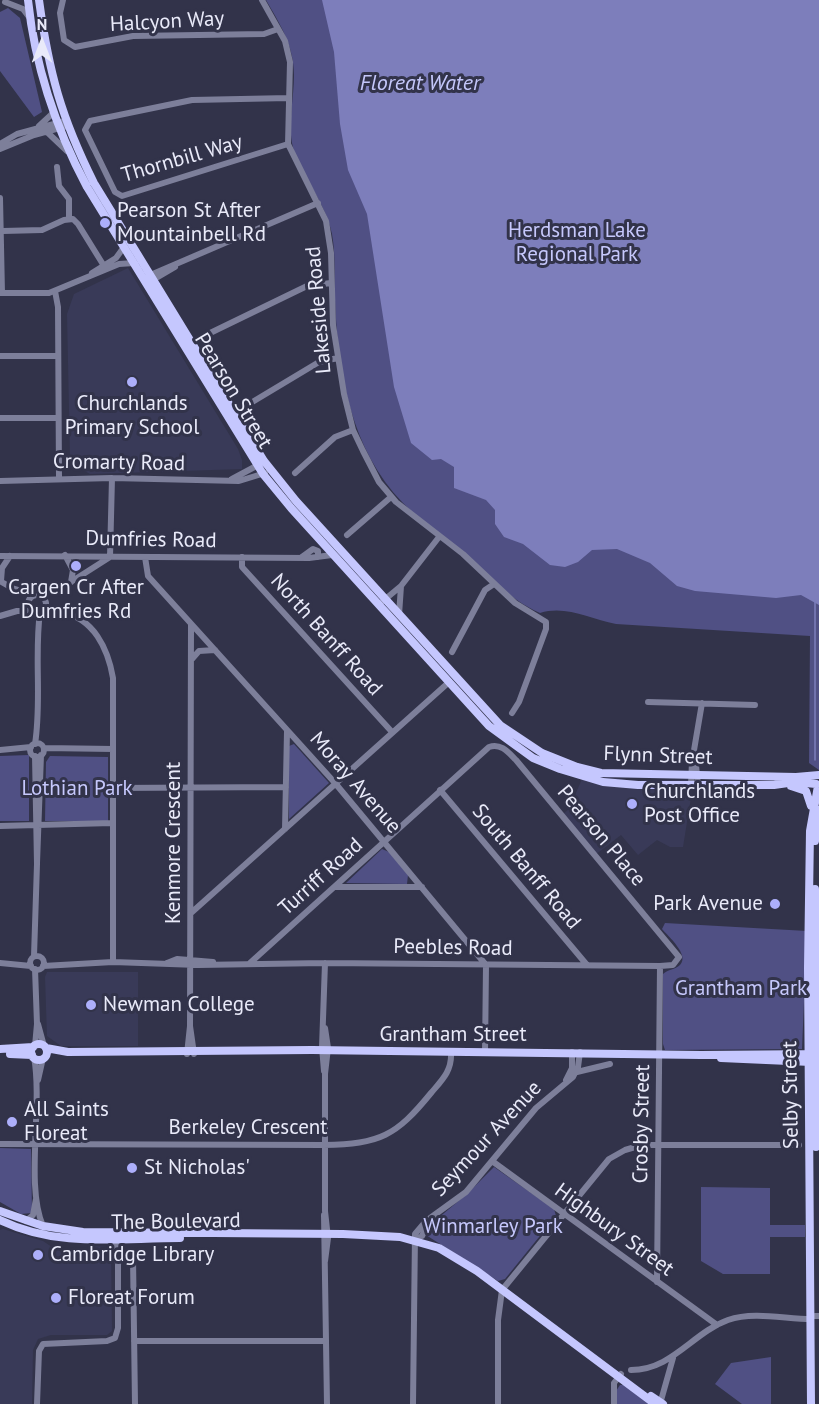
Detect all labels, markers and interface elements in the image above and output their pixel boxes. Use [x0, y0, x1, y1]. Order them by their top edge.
street label: Halcyon Way [109, 6, 225, 38]
north arrow [12, 12, 72, 72]
text: N [37, 14, 47, 34]
water label: Floreat Water [360, 71, 480, 97]
street label: Thornbill Way [119, 130, 245, 188]
place label: Pearson St After Mountainbell Rd [117, 198, 266, 248]
marker: Pearson St After Mountainbell Rd [98, 216, 112, 230]
park label: Herdsman Lake Regional Park [508, 218, 646, 268]
street label: Lakeside Road [301, 245, 337, 375]
street label: Pearson Street [189, 329, 277, 453]
marker: Churchlands Primary School [125, 375, 139, 389]
place label: Churchlands Primary School [65, 391, 199, 441]
street label: Cromarty Road [53, 449, 185, 477]
street label: Dumfries Road [85, 526, 217, 554]
marker: Cargen Cr After Dumfries Rd [69, 559, 83, 573]
street label: North Banff Road [265, 569, 387, 701]
place label: Cargen Cr After Dumfries Rd [8, 575, 144, 625]
street label: Moray Avenue [304, 727, 406, 839]
street label: Flynn Street [603, 742, 713, 770]
street label: Kenmore Crescent [161, 762, 187, 924]
park label: Lothian Park [21, 776, 133, 802]
place label: Churchlands Post Office [644, 779, 755, 829]
street label: Pearson Place [551, 780, 651, 892]
marker: Churchlands Post Office [625, 797, 639, 811]
street label: South Banff Road [466, 799, 586, 935]
street label: Turriff Road [274, 833, 368, 921]
place label: Park Avenue [653, 891, 763, 917]
marker: Park Avenue [768, 897, 782, 911]
street label: Peebles Road [393, 934, 513, 962]
park label: Grantham Park [675, 976, 807, 1002]
place label: Newman College [103, 992, 255, 1018]
marker: Newman College [84, 998, 98, 1012]
street label: Grantham Street [379, 1022, 527, 1048]
street label: Selby Street [777, 1041, 805, 1149]
street label: Crosby Street [628, 1064, 656, 1184]
street label: Seymour Avenue [427, 1076, 547, 1202]
place label: All Saints Floreat [24, 1097, 109, 1147]
marker: All Saints Floreat [5, 1115, 19, 1129]
street label: Berkeley Crescent [169, 1115, 327, 1141]
place label: St Nicholas' [144, 1155, 250, 1181]
marker: St Nicholas' [125, 1161, 139, 1175]
street label: Highbury Street [549, 1178, 679, 1282]
street label: The Boulevard [111, 1208, 241, 1236]
park label: Winmarley Park [423, 1214, 563, 1240]
place label: Cambridge Library [50, 1242, 214, 1268]
marker: Cambridge Library [31, 1248, 45, 1262]
place label: Floreat Forum [68, 1285, 195, 1311]
marker: Floreat Forum [49, 1291, 63, 1305]

